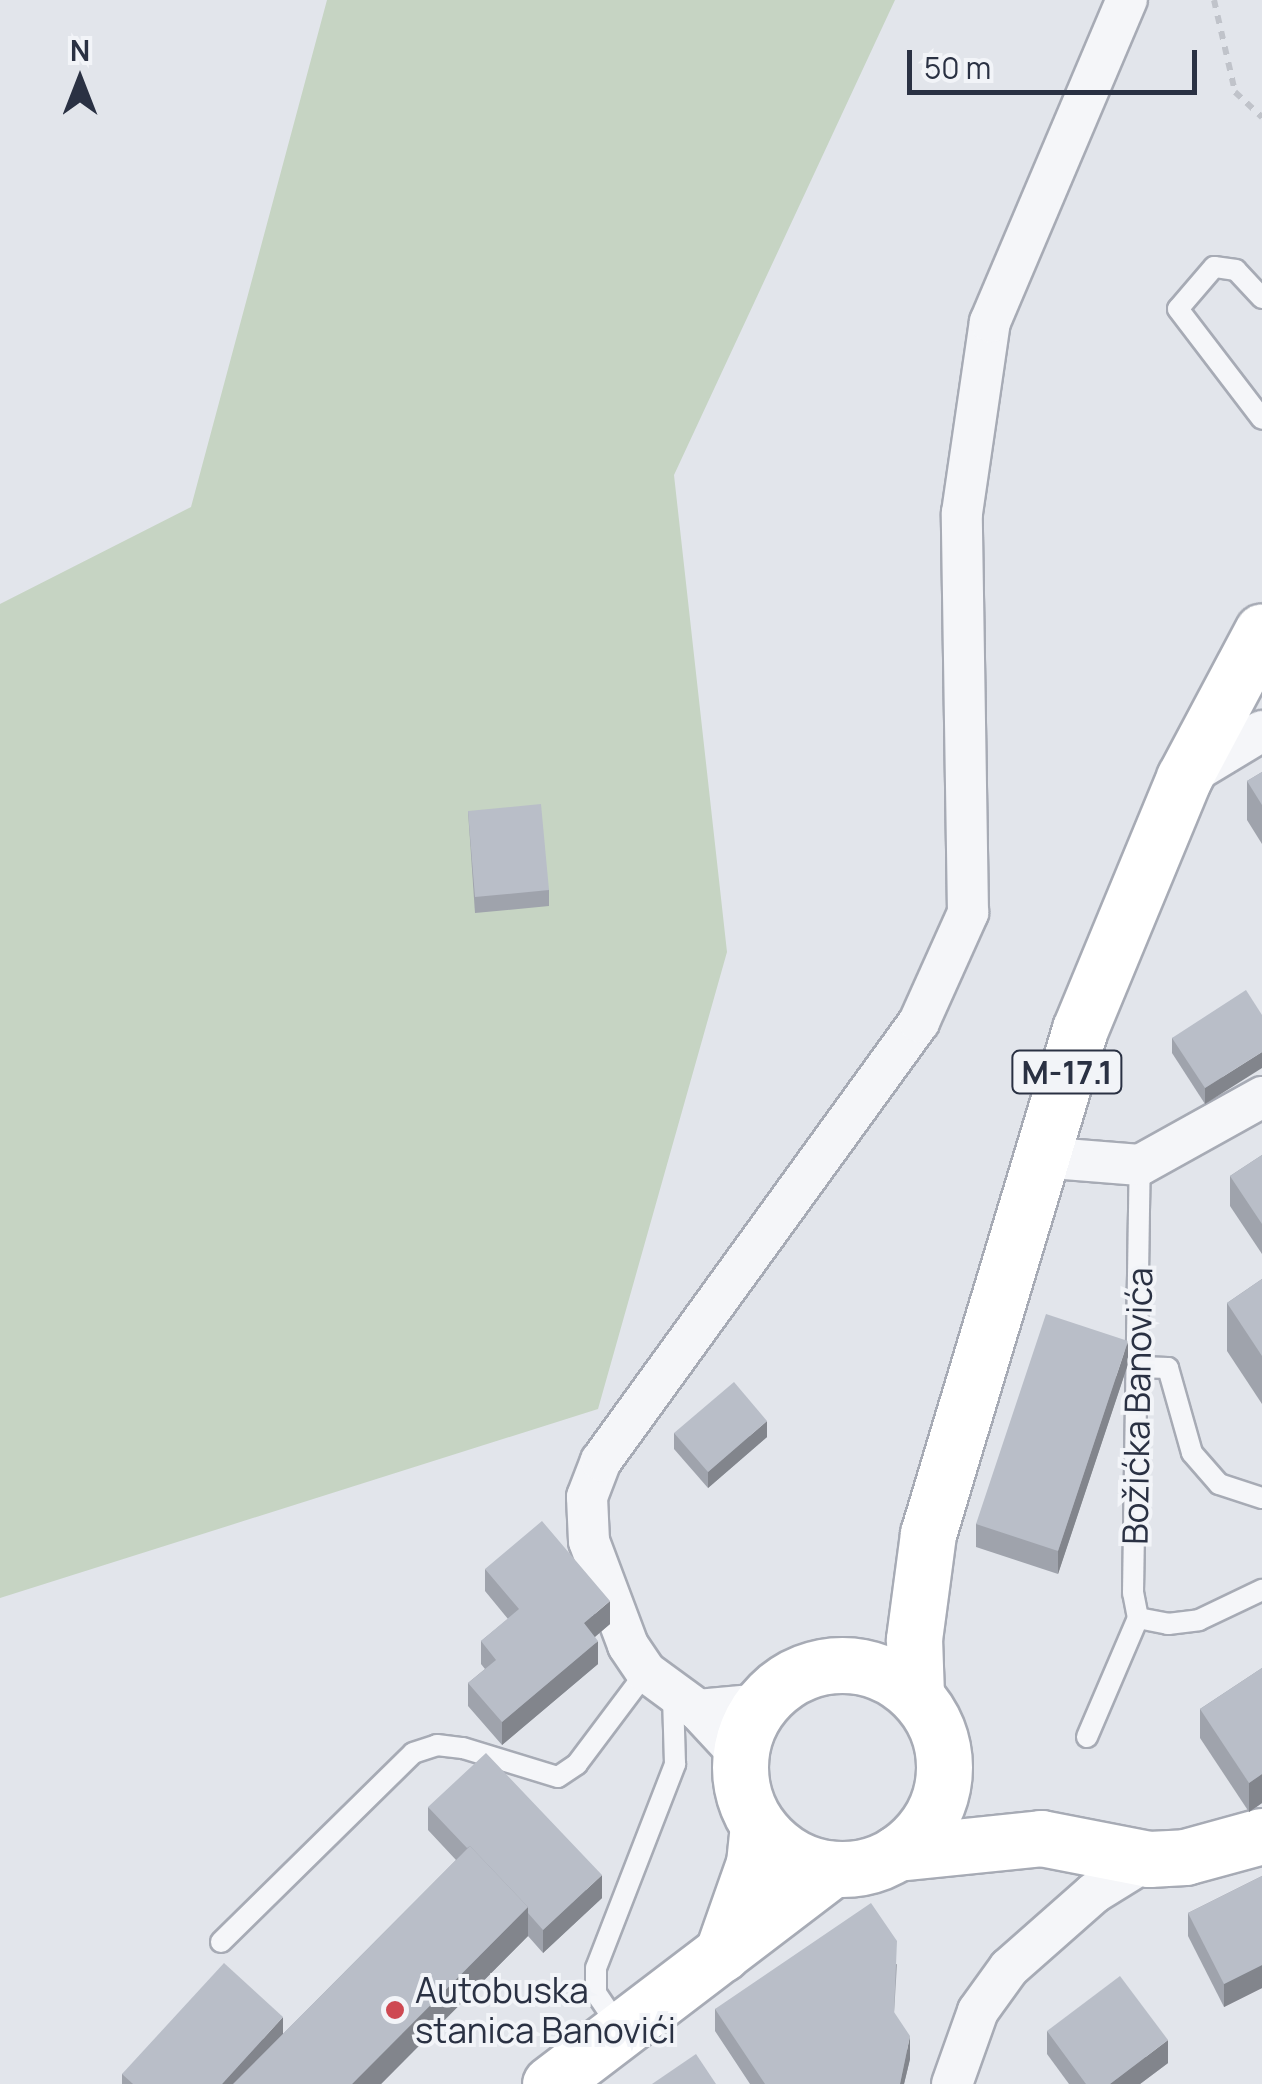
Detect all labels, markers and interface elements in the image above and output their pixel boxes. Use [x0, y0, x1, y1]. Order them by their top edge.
north arrow [30, 30, 130, 130]
scale bar [912, 30, 1202, 92]
text: N [70, 31, 90, 69]
text: 50 m [924, 47, 991, 88]
road number: M-17.1 [1010, 1045, 1124, 1099]
street label: Božićka Banovića [1114, 1267, 1160, 1545]
place label: Autobuska stanica Banovići [415, 1969, 676, 2051]
marker: Autobuska stanica Banovići [384, 1999, 406, 2021]

